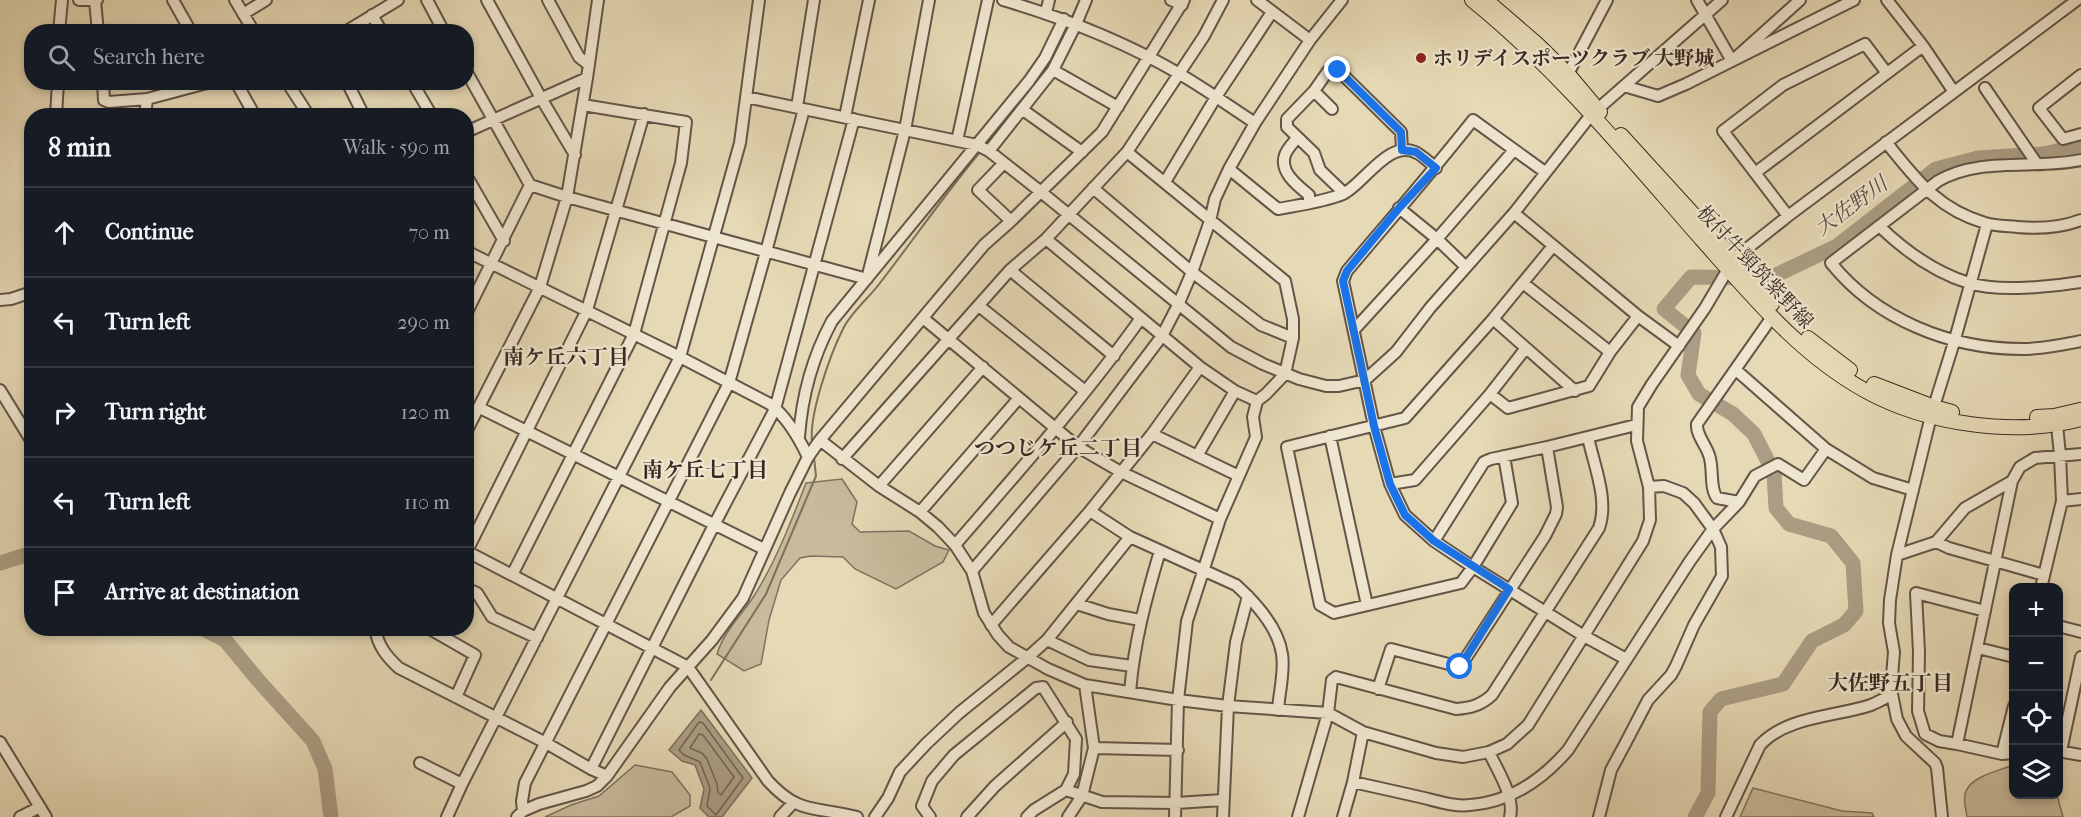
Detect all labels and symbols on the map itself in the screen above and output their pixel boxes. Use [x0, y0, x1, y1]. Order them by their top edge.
place label: ホリデイスポーツクラブ 大野城 [1433, 47, 1714, 70]
marker: ホリデイスポーツクラブ 大野城 [1414, 51, 1428, 65]
route end [1324, 56, 1350, 82]
water label: 大佐野川 [1810, 170, 1894, 240]
street label: 板付牛頸筑紫野線 [1692, 201, 1818, 333]
district label: 南ケ丘六丁目 [503, 345, 629, 369]
district label: つつじケ丘二丁目 [974, 436, 1142, 460]
district label: 南ケ丘七丁目 [642, 458, 768, 482]
route start [1446, 653, 1472, 679]
district label: 大佐野五丁目 [1827, 671, 1953, 695]

